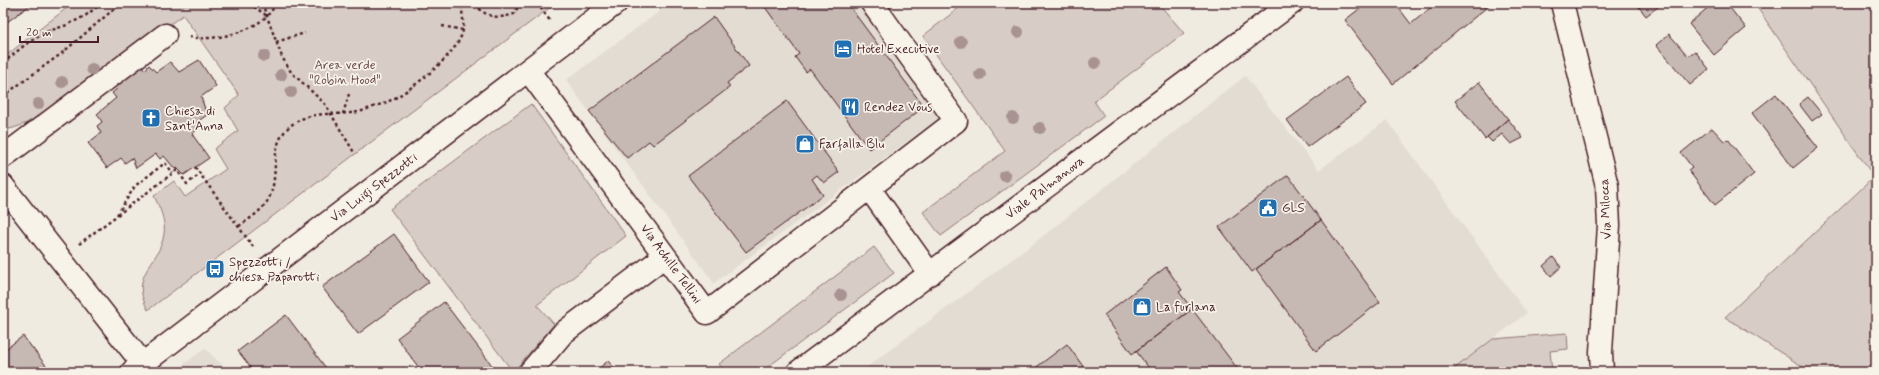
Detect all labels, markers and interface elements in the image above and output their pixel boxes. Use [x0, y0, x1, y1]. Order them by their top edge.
scale bar [20, 18, 98, 44]
text: 20 m [26, 25, 52, 41]
hotel icon: Hotel Executive [832, 38, 854, 60]
place label: Hotel Executive [857, 41, 939, 58]
park label: Area verde "Robin Hood" [309, 57, 381, 89]
restaurant icon: Rendez Vous [839, 96, 861, 118]
place label: Rendez Vous [864, 99, 932, 116]
place label: Chiesa di Sant'Anna [165, 103, 223, 135]
church icon: Chiesa di Sant'Anna [140, 107, 162, 129]
shop icon: Farfalla Blu [794, 133, 816, 155]
place label: Farfalla Blu [819, 136, 884, 153]
street label: Via Luigi Spezzotti [327, 149, 422, 228]
street label: Viale Palmanova [1002, 153, 1088, 223]
street label: Via Milocca [1596, 178, 1616, 240]
public building icon: GLS [1257, 197, 1279, 219]
place label: GLS [1282, 200, 1305, 217]
street label: Via Achille Tellini [636, 221, 706, 307]
place label: Spezzotti / chiesa Paparotti [229, 254, 319, 286]
bus stop icon: Spezzotti / chiesa Paparotti [204, 258, 226, 280]
shop icon: La furlana [1131, 296, 1153, 318]
place label: La furlana [1156, 299, 1216, 316]

